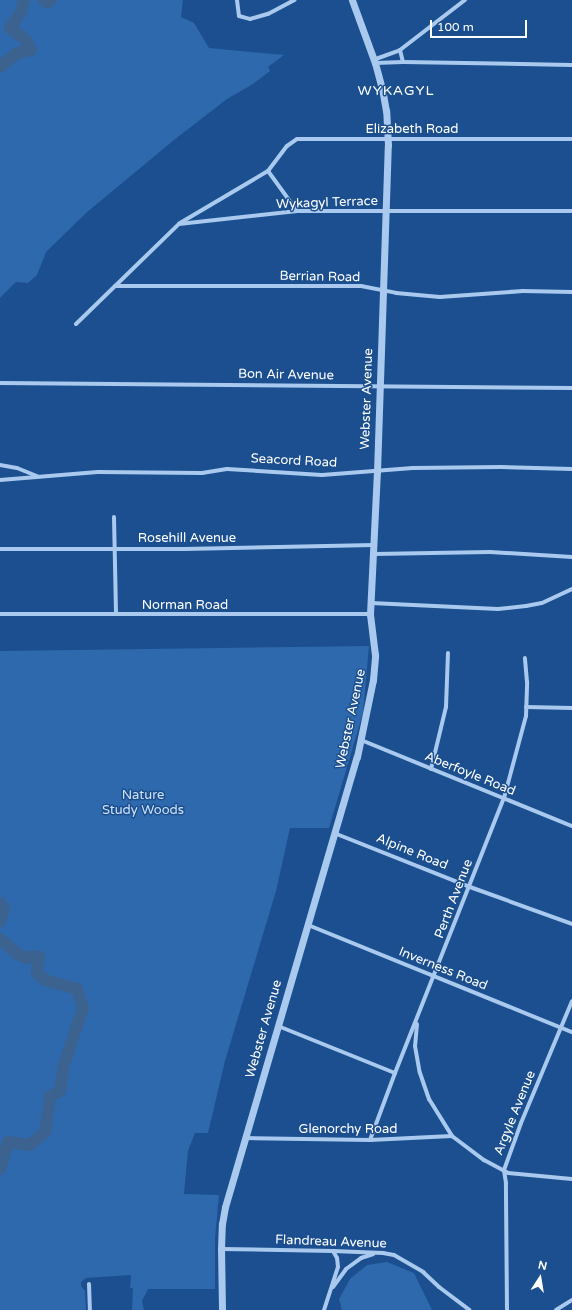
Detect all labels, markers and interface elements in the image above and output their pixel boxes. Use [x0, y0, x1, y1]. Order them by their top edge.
scale bar [432, 12, 529, 38]
text: 100 m [437, 20, 474, 34]
district label: WYKAGYL [357, 83, 435, 99]
street label: Elizabeth Road [365, 121, 459, 137]
street label: Wykagyl Terrace [276, 193, 378, 213]
street label: Berrian Road [279, 268, 361, 286]
street label: Webster Avenue [357, 348, 377, 450]
street label: Bon Air Avenue [238, 366, 334, 384]
street label: Seacord Road [250, 451, 338, 471]
street label: Rosehill Avenue [138, 530, 236, 546]
street label: Norman Road [142, 597, 228, 613]
street label: Webster Avenue [333, 668, 369, 770]
street label: Aberfoyle Road [422, 749, 518, 799]
park label: Nature Study Woods [102, 788, 184, 819]
street label: Alpine Road [374, 831, 450, 873]
street label: Perth Avenue [432, 857, 476, 941]
street label: Inverness Road [396, 944, 490, 994]
street label: Webster Avenue [243, 978, 285, 1080]
street label: Argyle Avenue [491, 1068, 539, 1158]
street label: Glenorchy Road [299, 1121, 397, 1137]
street label: Flandreau Avenue [275, 1232, 387, 1252]
north arrow [520, 1258, 560, 1298]
text: N [537, 1258, 548, 1273]

